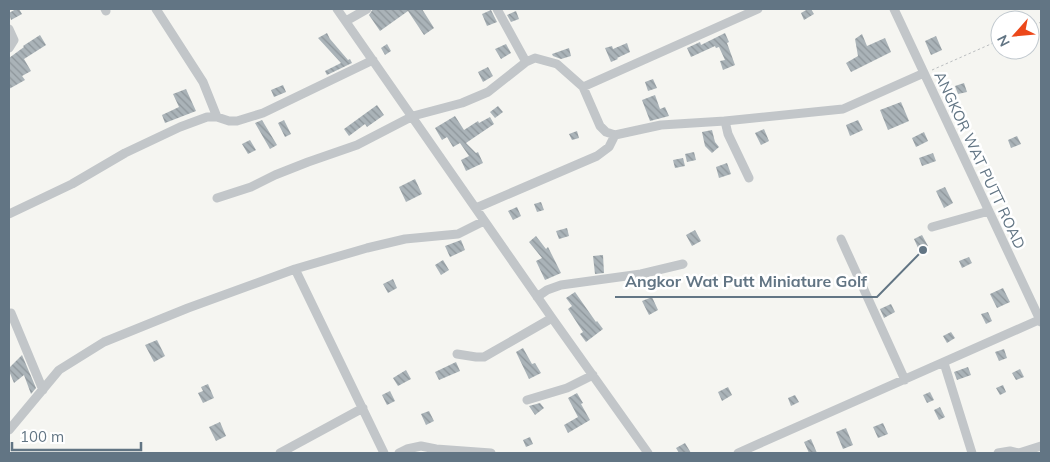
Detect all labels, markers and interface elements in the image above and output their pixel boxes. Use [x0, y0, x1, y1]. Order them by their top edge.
north arrow [990, 10, 1040, 60]
text: N [993, 32, 1014, 50]
street label: ANGKOR WAT PUTT ROAD [930, 68, 1030, 252]
callout: Angkor Wat Putt Miniature Golf [615, 266, 877, 297]
text: Angkor Wat Putt Miniature Golf [625, 271, 868, 291]
scale bar [12, 420, 141, 452]
text: 100 m [20, 427, 64, 446]

